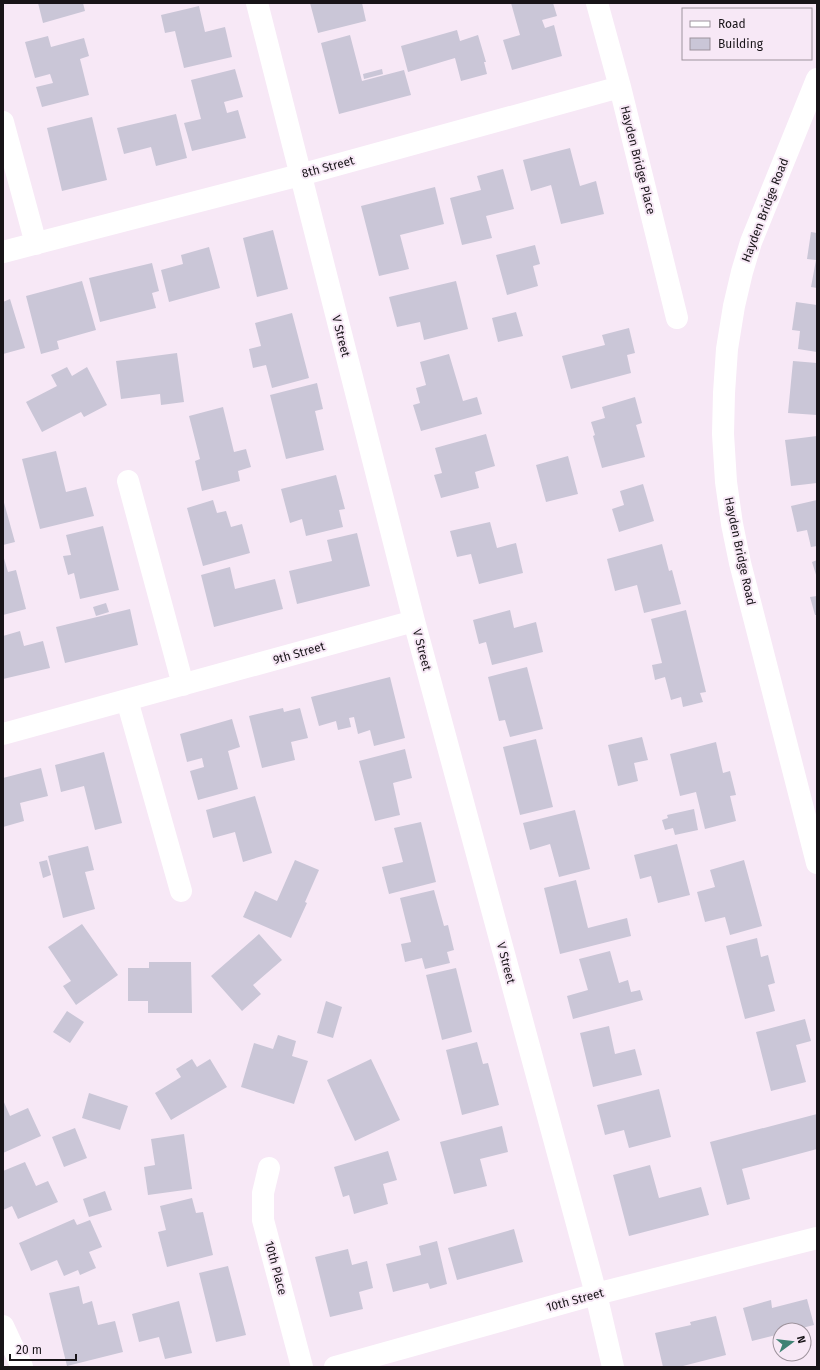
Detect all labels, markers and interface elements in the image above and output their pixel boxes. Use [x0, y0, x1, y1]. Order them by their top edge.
legend [682, 8, 812, 60]
text: Road [718, 17, 746, 31]
text: Building [718, 37, 764, 51]
street label: Hayden Bridge Place [618, 104, 658, 216]
street label: 8th Street [300, 153, 356, 181]
street label: Hayden Bridge Road [739, 156, 791, 264]
street label: V Street [329, 314, 353, 359]
street label: Hayden Bridge Road [722, 496, 758, 606]
street label: V Street [410, 628, 434, 673]
street label: 9th Street [271, 639, 327, 667]
street label: V Street [494, 941, 518, 986]
street label: 10th Place [262, 1239, 290, 1297]
street label: 10th Street [545, 1285, 606, 1314]
north arrow [772, 1322, 812, 1362]
text: N [794, 1334, 808, 1345]
scale bar [10, 1336, 76, 1362]
text: 20 m [16, 1343, 42, 1357]

